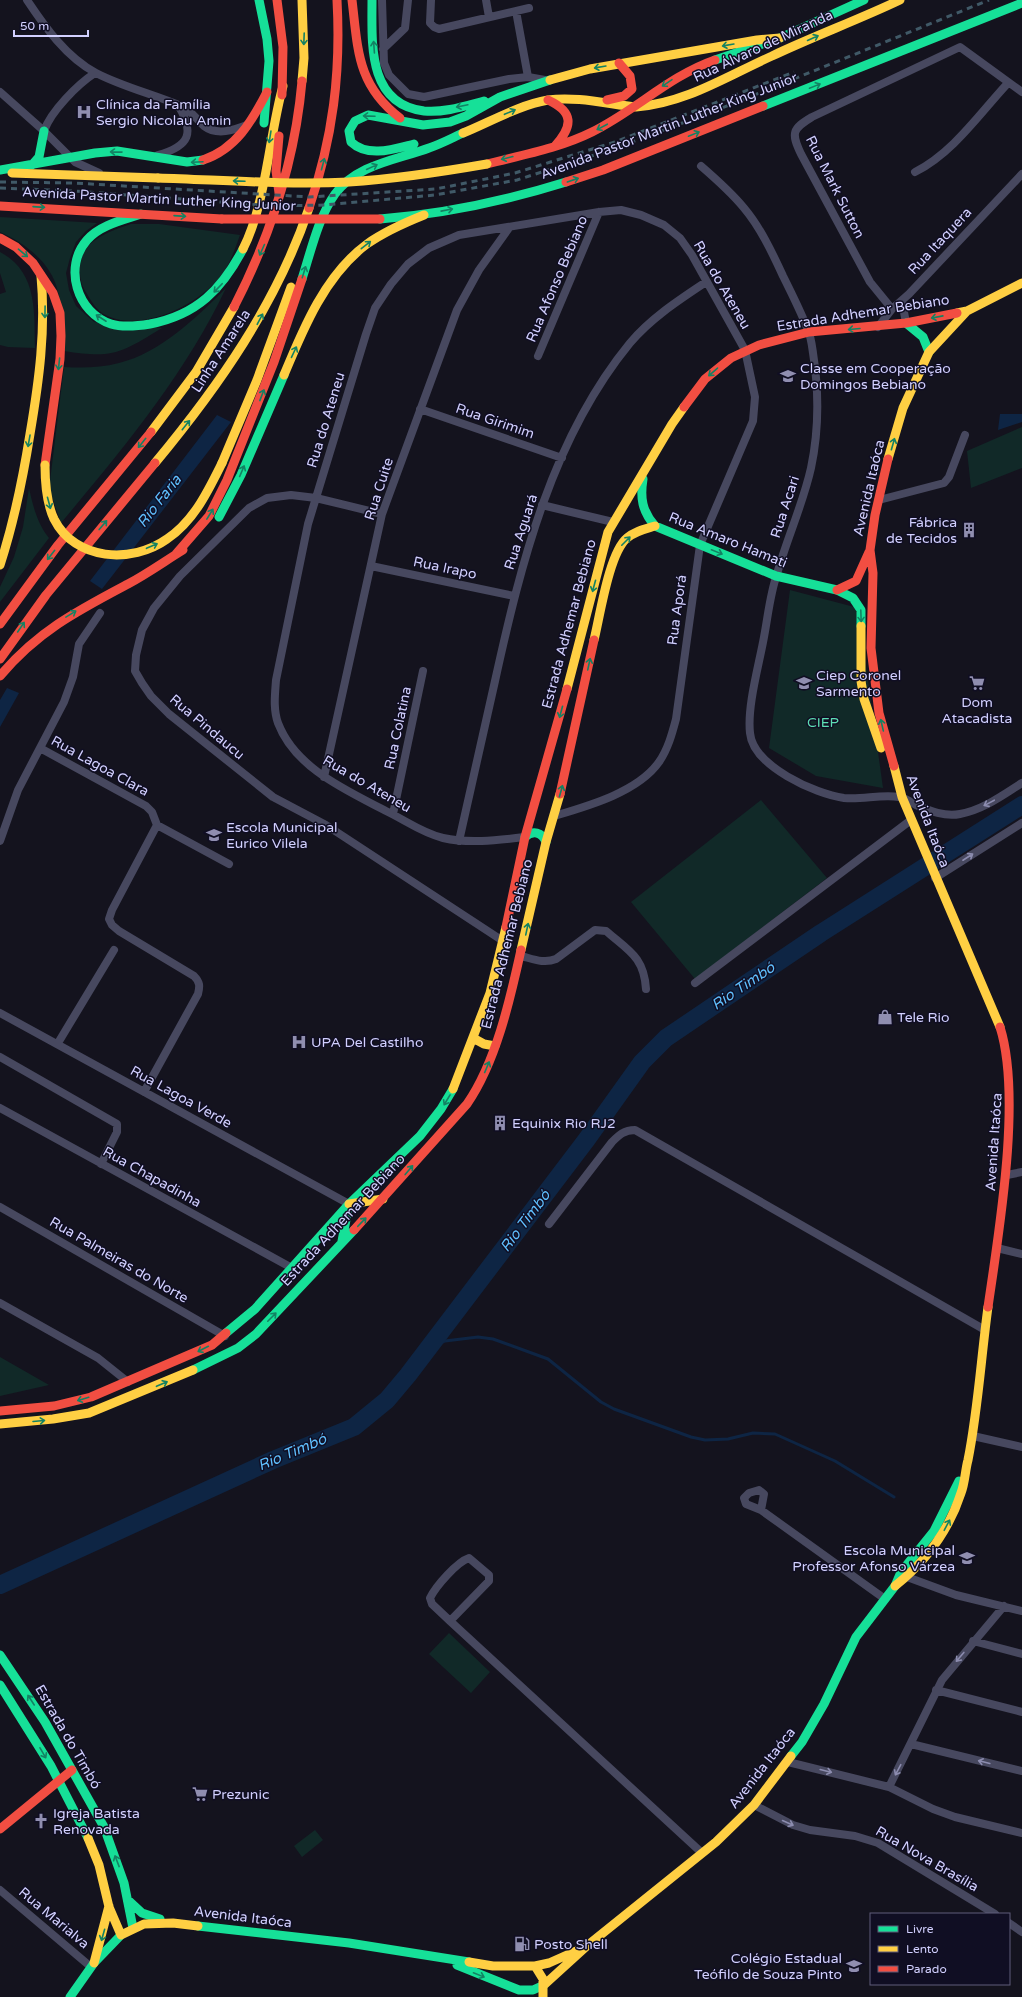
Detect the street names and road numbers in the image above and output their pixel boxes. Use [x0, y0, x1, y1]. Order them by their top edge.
street label: Rua Álvaro de Miranda [690, 6, 836, 86]
street label: Avenida Pastor Martin Luther King Junior [538, 69, 800, 183]
street label: Rua Mark Sutton [802, 133, 868, 241]
street label: Avenida Pastor Martin Luther King Junior [22, 183, 297, 215]
street label: Rua Itaquera [905, 204, 975, 278]
street label: Rua Afonso Bebiano [523, 213, 591, 345]
street label: Rua do Ateneu [690, 238, 754, 332]
street label: Estrada Adhemar Bebiano [775, 291, 951, 335]
street label: Linha Amarela [188, 306, 254, 396]
street label: Rua do Ateneu [303, 370, 349, 470]
street label: Rua Girimim [453, 400, 537, 442]
street label: Avenida Itaóca [850, 438, 888, 538]
street label: Rua Cuite [361, 456, 397, 522]
street label: Rua Acari [767, 474, 803, 540]
street label: Rua Aguará [501, 492, 541, 572]
street label: Rua Amaro Hamati [666, 508, 790, 572]
street label: Estrada Adhemar Bebiano [538, 538, 600, 710]
street label: Rua Irapo [412, 553, 478, 583]
street label: Rua Aporá [664, 574, 690, 646]
street label: Rua Colatina [381, 685, 415, 771]
street label: Rua Pindaucu [166, 691, 248, 763]
street label: Rua Lagoa Clara [48, 732, 152, 800]
street label: Rua do Ateneu [320, 752, 414, 816]
street label: Avenida Itaóca [902, 772, 954, 870]
street label: Estrada Adhemar Bebiano [478, 857, 536, 1031]
street label: Rua Lagoa Verde [127, 1062, 235, 1132]
street label: Avenida Itaóca [982, 1092, 1006, 1192]
street label: Rua Chapadinha [100, 1143, 204, 1211]
street label: Estrada Adhemar Bebiano [277, 1150, 409, 1290]
street label: Rua Palmeiras do Norte [47, 1213, 191, 1307]
street label: Estrada do Timbó [31, 1682, 105, 1792]
street label: Avenida Itaóca [725, 1724, 799, 1812]
street label: Rua Nova Brasília [872, 1823, 982, 1895]
street label: Rua Marialva [15, 1884, 93, 1952]
street label: Avenida Itaóca [193, 1903, 293, 1931]

